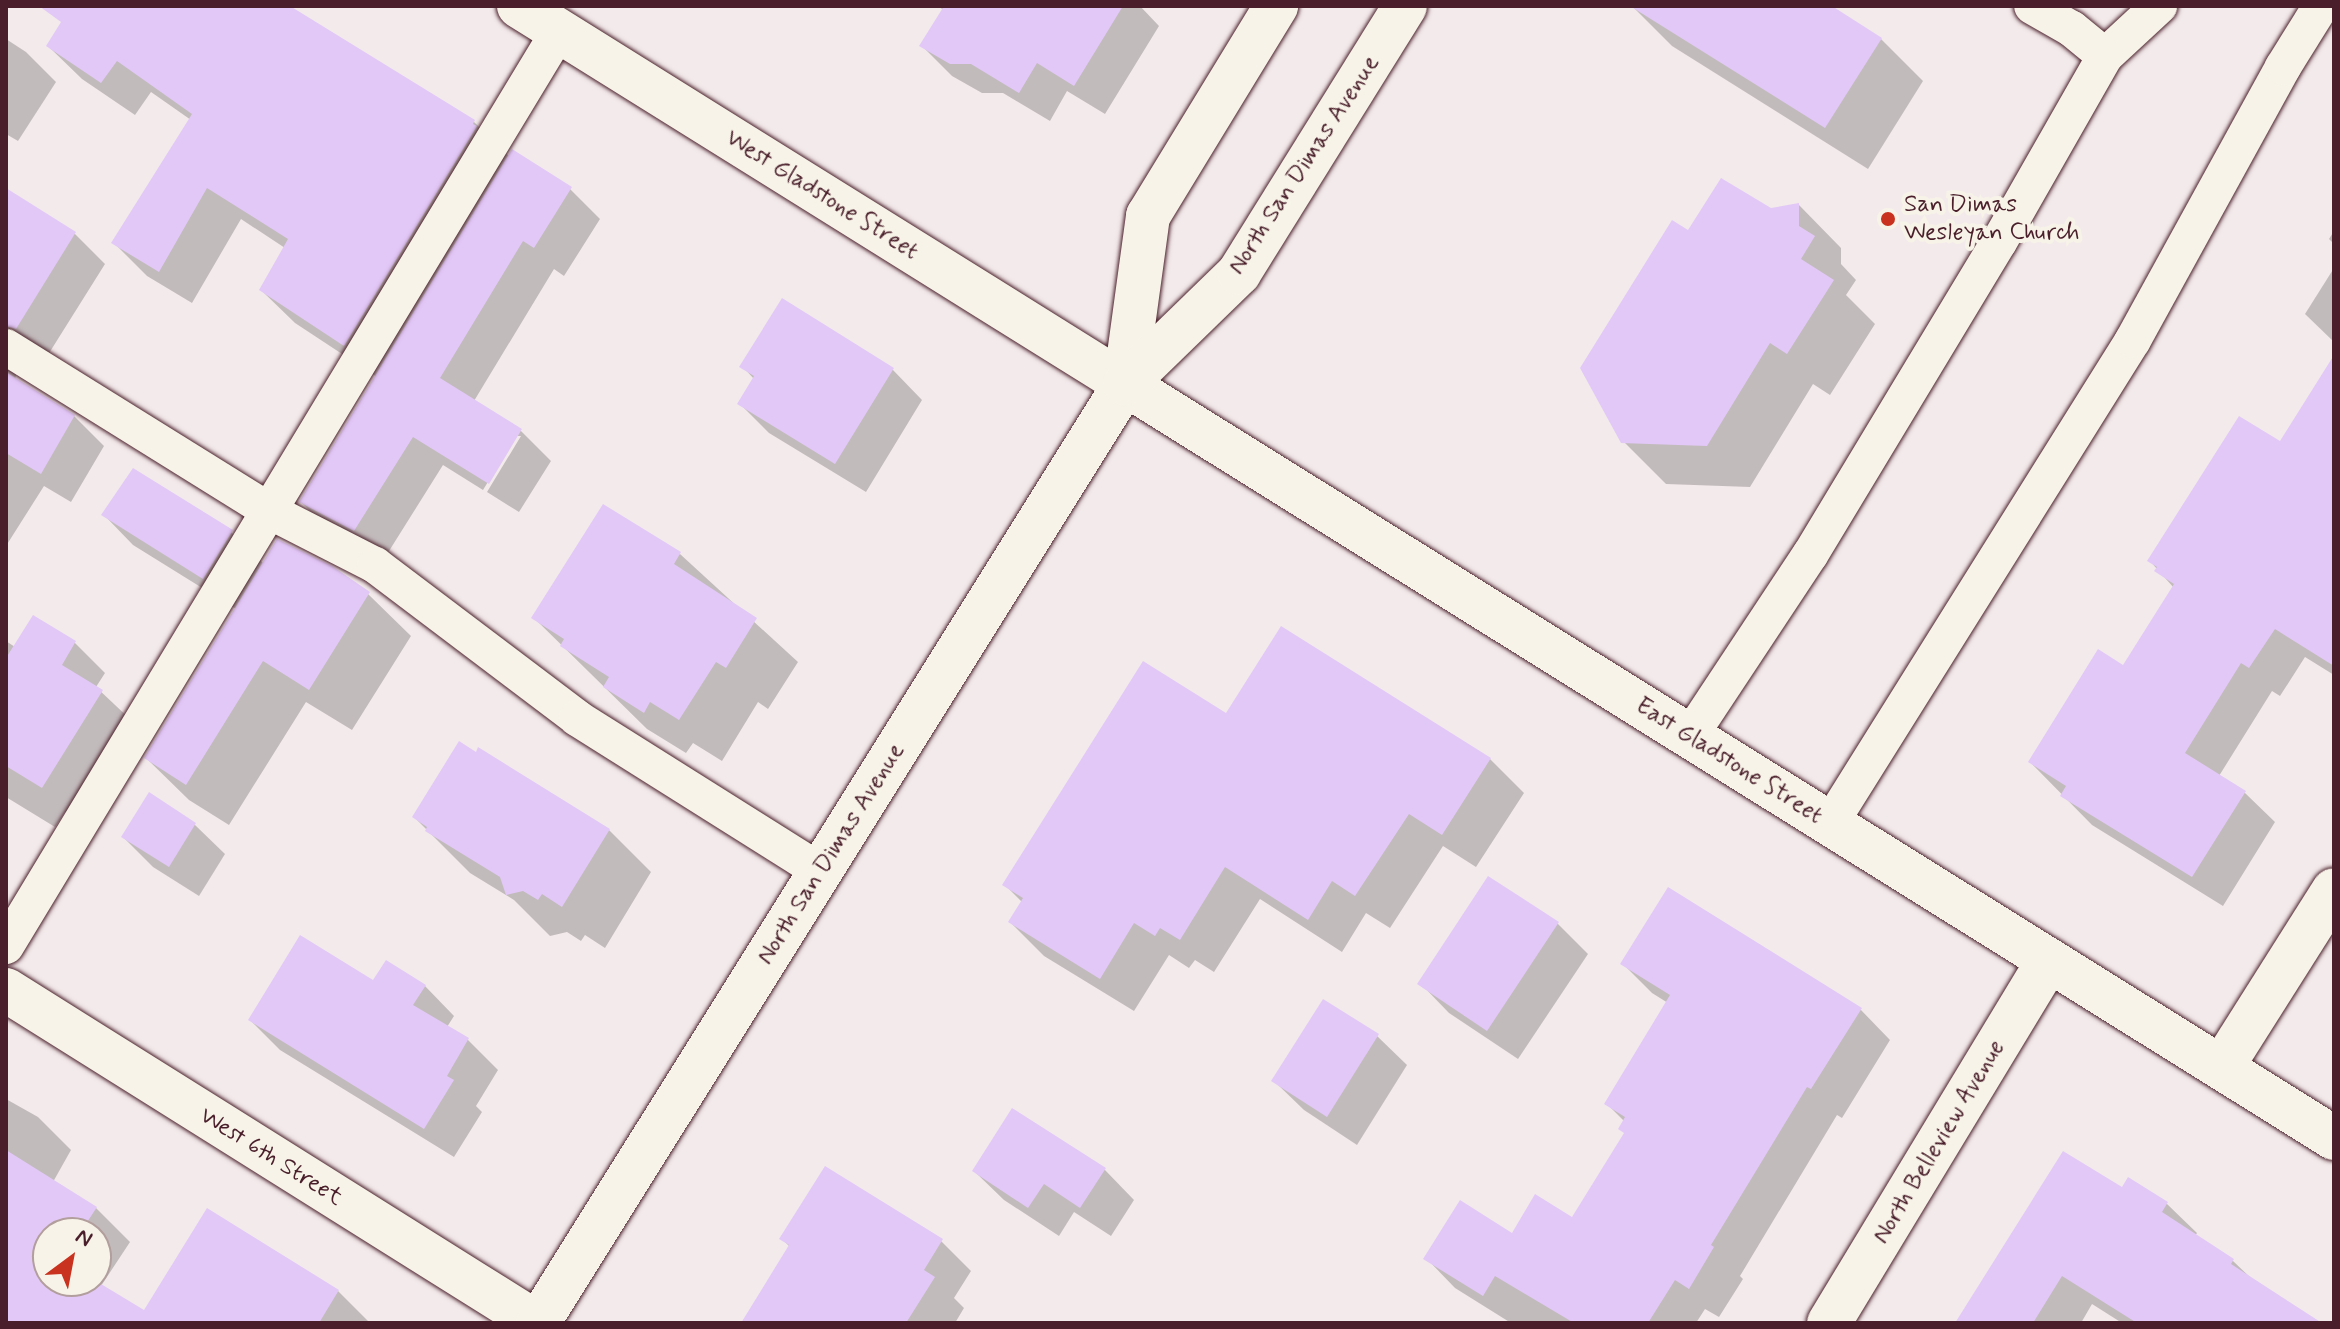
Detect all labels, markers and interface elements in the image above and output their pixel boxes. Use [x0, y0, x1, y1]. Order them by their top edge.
street label: North San Dimas Avenue [1222, 50, 1386, 280]
street label: West Gladstone Street [718, 123, 926, 267]
place label: San Dimas Wesleyan Church [1904, 191, 2085, 247]
marker: San Dimas Wesleyan Church [1879, 210, 1897, 228]
street label: East Gladstone Street [1628, 691, 1830, 831]
street label: North San Dimas Avenue [751, 738, 911, 970]
street label: North Belleview Avenue [1866, 1033, 2012, 1251]
street label: West 6th Street [194, 1101, 348, 1213]
north arrow [32, 1217, 112, 1297]
text: N [70, 1223, 97, 1254]

